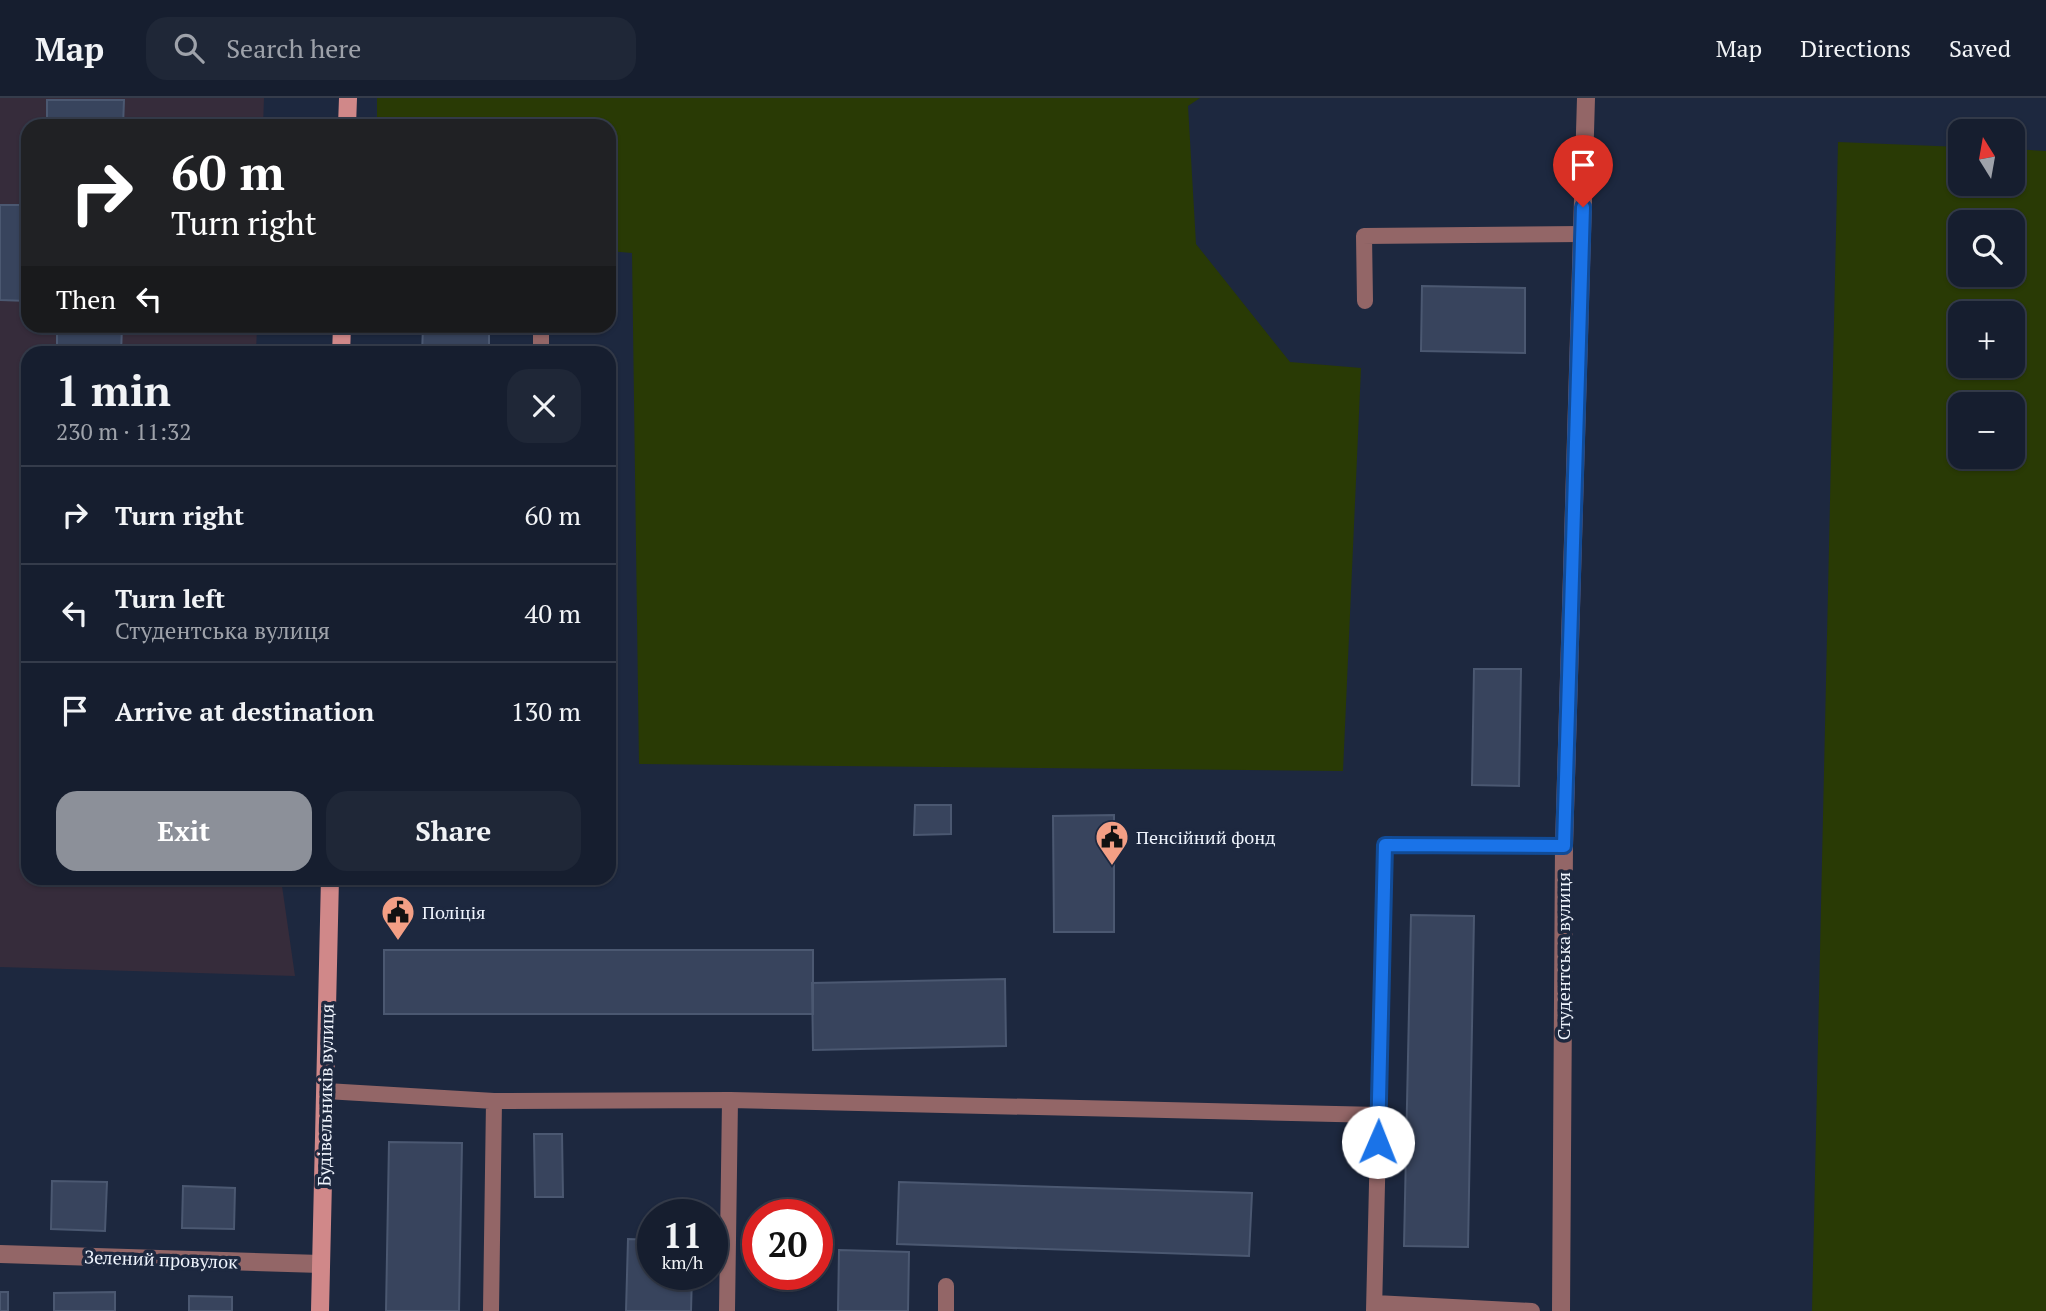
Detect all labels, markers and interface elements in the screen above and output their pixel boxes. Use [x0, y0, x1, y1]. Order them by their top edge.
search box [146, 17, 636, 80]
text: Map [35, 27, 104, 70]
icon: search [170, 29, 208, 67]
text: Search here [226, 31, 361, 65]
text: Map [1716, 32, 1762, 64]
text: Directions [1800, 32, 1911, 64]
text: Saved [1949, 32, 2011, 64]
north arrow [1948, 119, 2025, 196]
map controls [1948, 119, 2025, 469]
pin [1553, 135, 1613, 207]
text: 60 m [171, 139, 285, 204]
icon: arrive [1564, 146, 1602, 184]
icon: right [56, 147, 147, 238]
text: Turn right [171, 202, 317, 244]
button: search [1948, 210, 2025, 287]
icon: left [130, 280, 168, 318]
text: Then [56, 282, 116, 316]
button: + [1948, 301, 2025, 378]
text: 1 min [56, 362, 171, 418]
button: close [507, 369, 581, 443]
button: − [1948, 392, 2025, 469]
text: 230 m · 11:32 [56, 416, 191, 447]
icon: right [56, 496, 94, 534]
text: Turn right [115, 498, 244, 532]
text: 60 m [525, 498, 581, 532]
text: Turn left [115, 581, 225, 615]
icon: left [56, 594, 94, 632]
text: 40 m [525, 596, 581, 630]
text: Студентська вулиця [115, 615, 330, 646]
icon: arrive [56, 692, 94, 730]
text: Arrive at destination [115, 694, 374, 728]
text: 130 m [511, 694, 581, 728]
button: Exit [56, 791, 312, 871]
button: Share [326, 791, 581, 871]
public building icon: Пенсійний фонд [1093, 818, 1131, 867]
place label: Пенсійний фонд [1136, 825, 1276, 849]
street label: Студентська вулиця [1551, 872, 1575, 1040]
public building icon: Поліція [379, 893, 417, 942]
place label: Поліція [422, 900, 486, 924]
street label: Будівельників вулиця [311, 1003, 339, 1187]
position arrow [1341, 1105, 1415, 1179]
speed limit sign: 20 [742, 1199, 833, 1290]
text: 11 [663, 1212, 702, 1258]
street label: Зелений провулок [84, 1244, 238, 1274]
text: km/h [662, 1250, 703, 1274]

